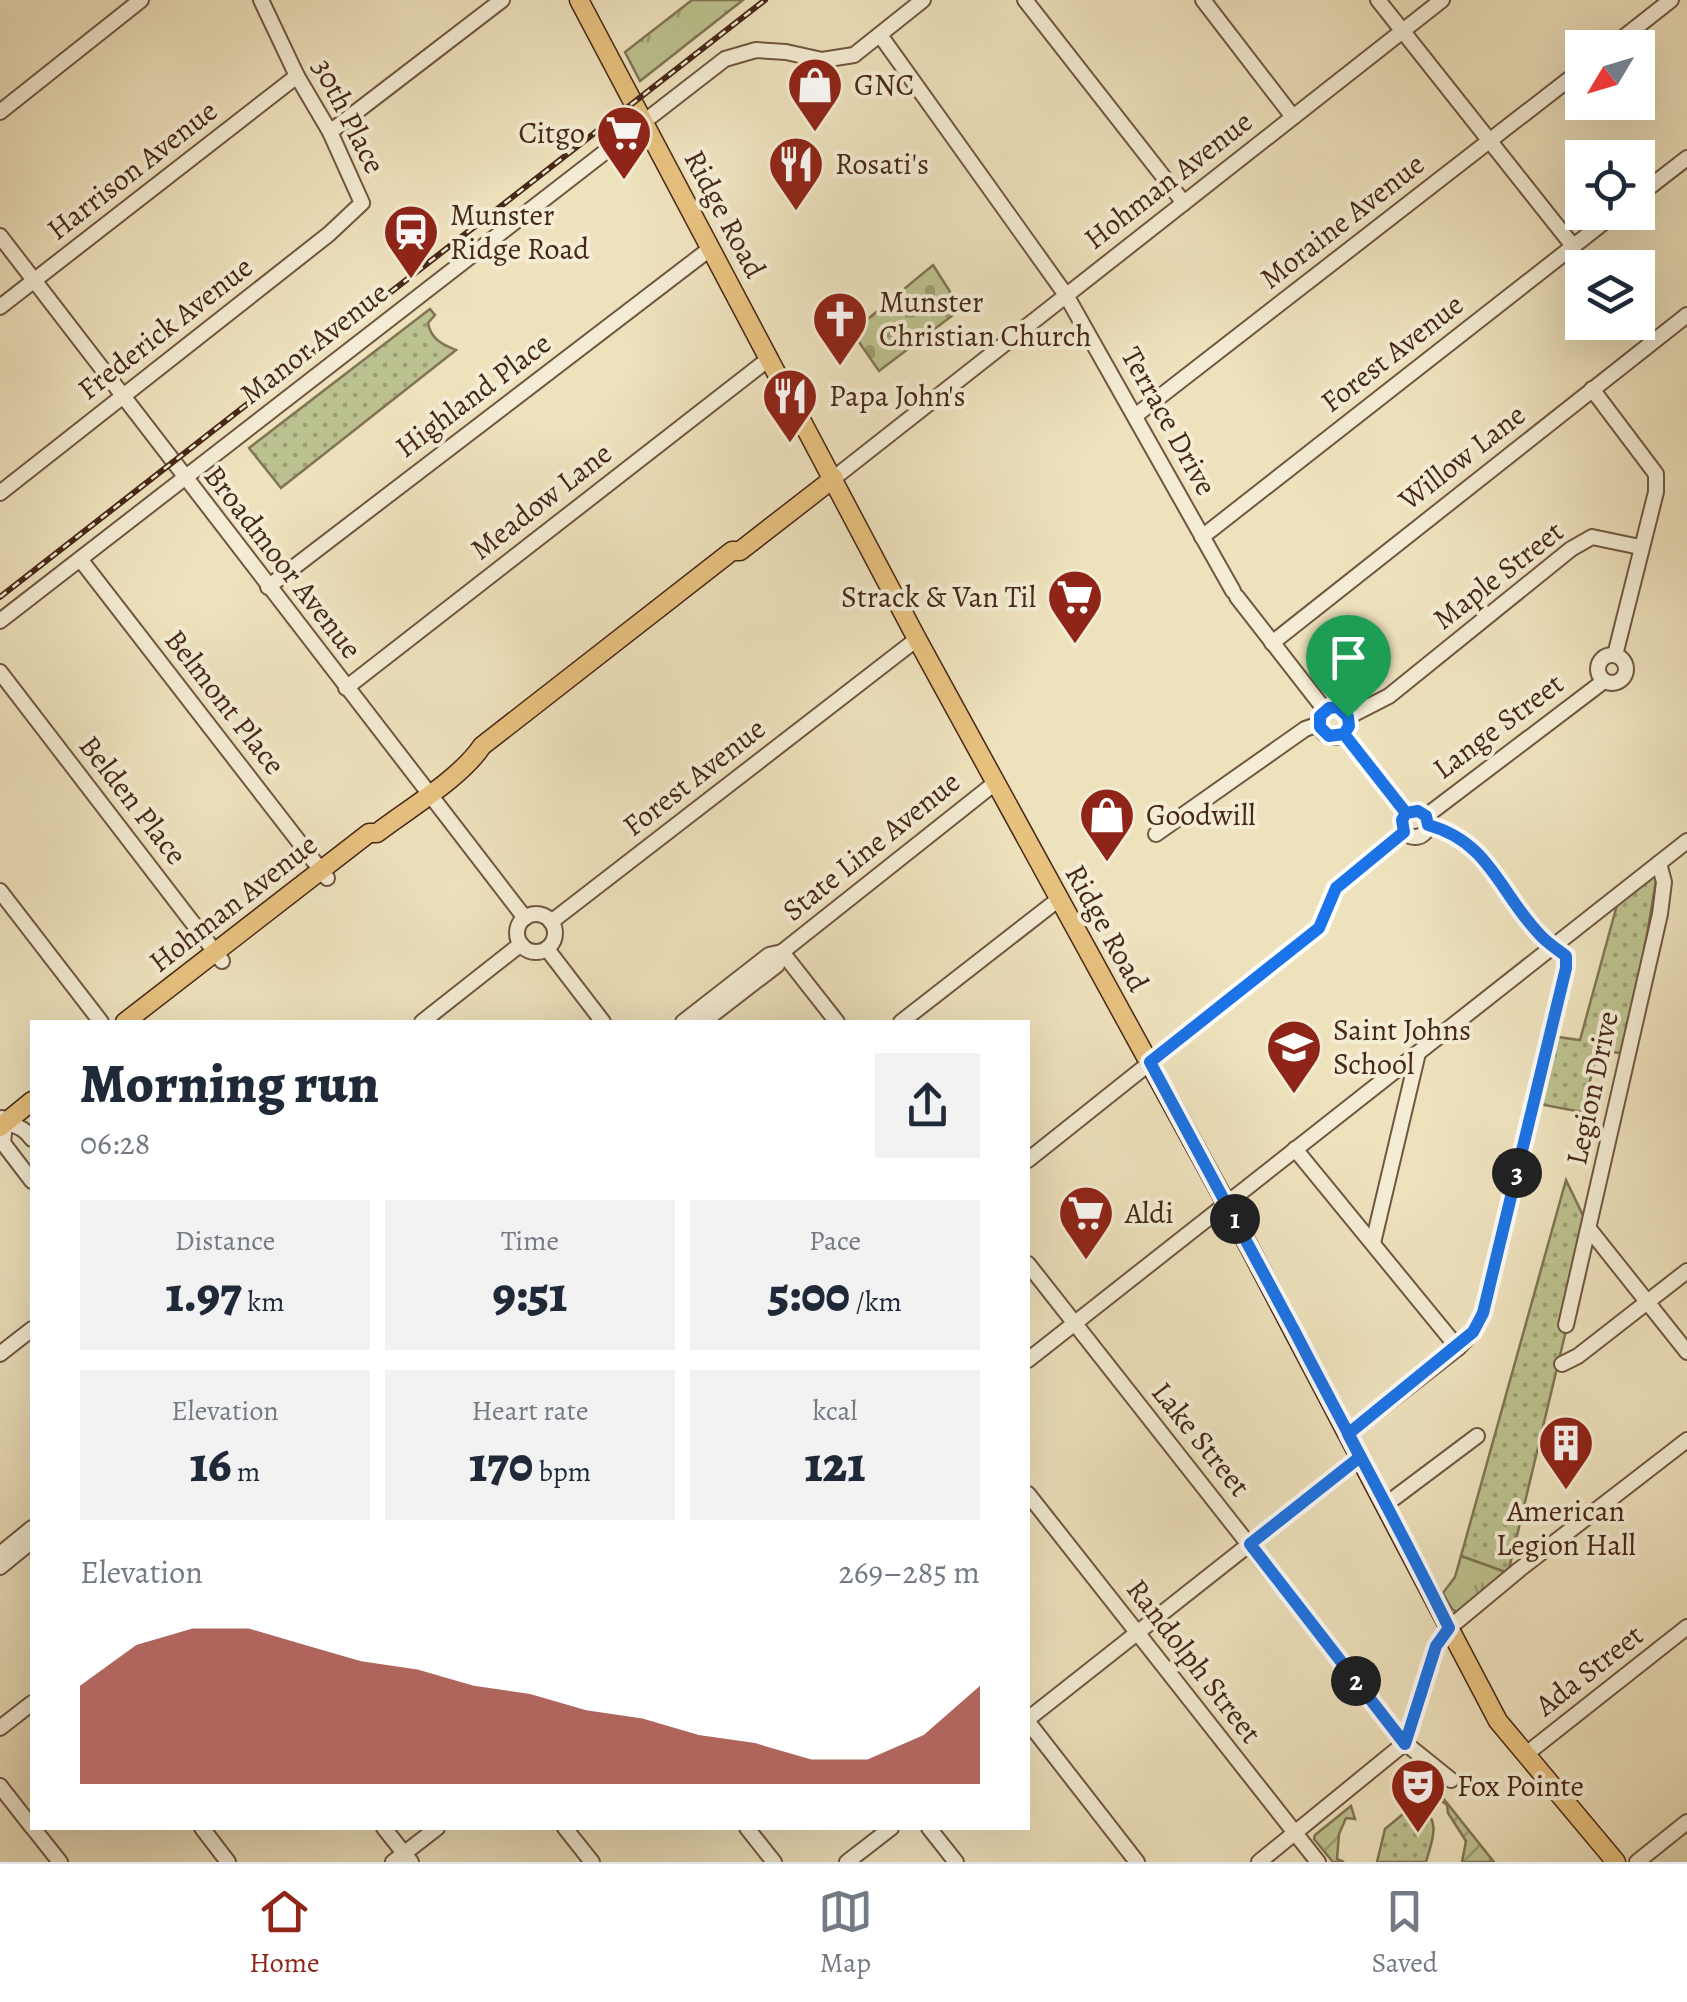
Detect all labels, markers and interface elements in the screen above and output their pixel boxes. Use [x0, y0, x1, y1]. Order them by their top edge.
north arrow [1565, 30, 1655, 120]
map controls [1565, 30, 1655, 340]
street label: 30th Place [303, 52, 395, 180]
shop icon: GNC [785, 55, 845, 134]
place label: GNC [854, 65, 914, 105]
street label: Harrison Avenue [38, 91, 226, 249]
street label: Hohman Avenue [1075, 102, 1261, 258]
supermarket icon: Citgo [594, 103, 654, 182]
place label: Citgo [518, 113, 585, 153]
restaurant icon: Rosati's [766, 134, 826, 213]
button: locate [1565, 140, 1655, 230]
street label: Ridge Road [675, 143, 776, 286]
place label: Rosati's [835, 144, 929, 184]
street label: Moraine Avenue [1251, 144, 1433, 298]
place label: Munster Ridge Road [450, 195, 590, 269]
station icon: Munster Ridge Road [381, 202, 441, 281]
street label: Frederick Avenue [69, 247, 261, 409]
button: layers [1565, 250, 1655, 340]
street label: Manor Avenue [232, 273, 396, 413]
place label: Munster Christian Church [879, 282, 1092, 356]
street label: Forest Avenue [1312, 285, 1472, 421]
church icon: Munster Christian Church [810, 289, 870, 368]
street label: Highland Place [387, 323, 559, 467]
street label: Terrace Drive [1112, 340, 1226, 502]
restaurant icon: Papa John's [760, 366, 820, 445]
place label: Papa John's [829, 376, 966, 416]
street label: Willow Lane [1390, 395, 1534, 520]
street label: Meadow Lane [462, 433, 620, 569]
street label: Broadmoor Avenue [195, 457, 371, 667]
street label: Maple Street [1424, 511, 1572, 639]
supermarket icon: Strack & Van Til [1045, 567, 1105, 646]
place label: Strack & Van Til [841, 577, 1036, 617]
pin [1306, 615, 1391, 718]
street label: Belmont Place [156, 621, 294, 783]
icon: arrive [1321, 630, 1376, 685]
street label: Lange Street [1425, 664, 1572, 788]
street label: Forest Avenue [614, 709, 774, 845]
street label: Belden Place [70, 727, 196, 873]
street label: State Line Avenue [774, 762, 968, 930]
shop icon: Goodwill [1077, 785, 1137, 864]
place label: Goodwill [1146, 795, 1256, 835]
street label: Hohman Avenue [140, 825, 326, 981]
street label: Ridge Road [1056, 857, 1159, 999]
street label: Legion Drive [1556, 1007, 1628, 1169]
place label: Saint Johns School [1333, 1010, 1471, 1084]
school or university icon: Saint Johns School [1264, 1017, 1324, 1096]
text: Morning run [80, 1046, 379, 1121]
button: share [875, 1053, 980, 1158]
text: 06:28 [80, 1121, 150, 1165]
pin: 3 [1492, 1148, 1542, 1198]
text: 3 [1511, 1154, 1523, 1192]
supermarket icon: Aldi [1056, 1183, 1116, 1262]
place label: Aldi [1124, 1193, 1174, 1233]
pin: 1 [1210, 1194, 1260, 1244]
text: 1 [1230, 1200, 1240, 1238]
text: Distance [175, 1222, 275, 1260]
text: Time [501, 1222, 559, 1260]
text: Pace [809, 1222, 861, 1260]
text: 1.97 [166, 1260, 242, 1328]
text: 9:51 [493, 1260, 567, 1328]
text: 5:00 [768, 1260, 850, 1328]
text: km [242, 1283, 284, 1321]
text: /km [850, 1283, 902, 1321]
street label: Lake Street [1142, 1373, 1260, 1505]
text: Elevation [171, 1392, 279, 1430]
text: Heart rate [472, 1392, 588, 1430]
text: kcal [813, 1392, 857, 1430]
building icon: American Legion Hall [1536, 1413, 1596, 1492]
text: 16 [190, 1430, 231, 1498]
text: 170 [469, 1430, 533, 1498]
text: 121 [805, 1430, 866, 1498]
text: m [231, 1453, 260, 1491]
text: bpm [533, 1453, 591, 1491]
place label: American Legion Hall [1496, 1491, 1636, 1565]
text: Elevation [80, 1550, 203, 1594]
text: 269–285 m [839, 1550, 980, 1594]
street label: Randolph Street [1117, 1571, 1271, 1751]
street label: Ada Street [1526, 1615, 1651, 1725]
pin: 2 [1331, 1656, 1381, 1706]
text: 2 [1349, 1662, 1363, 1700]
theatre icon: Fox Pointe [1388, 1756, 1448, 1835]
place label: Fox Pointe [1457, 1766, 1584, 1806]
tab: Home [249, 1884, 320, 1982]
tab: Map [818, 1884, 873, 1982]
tab: Saved [1371, 1884, 1438, 1982]

